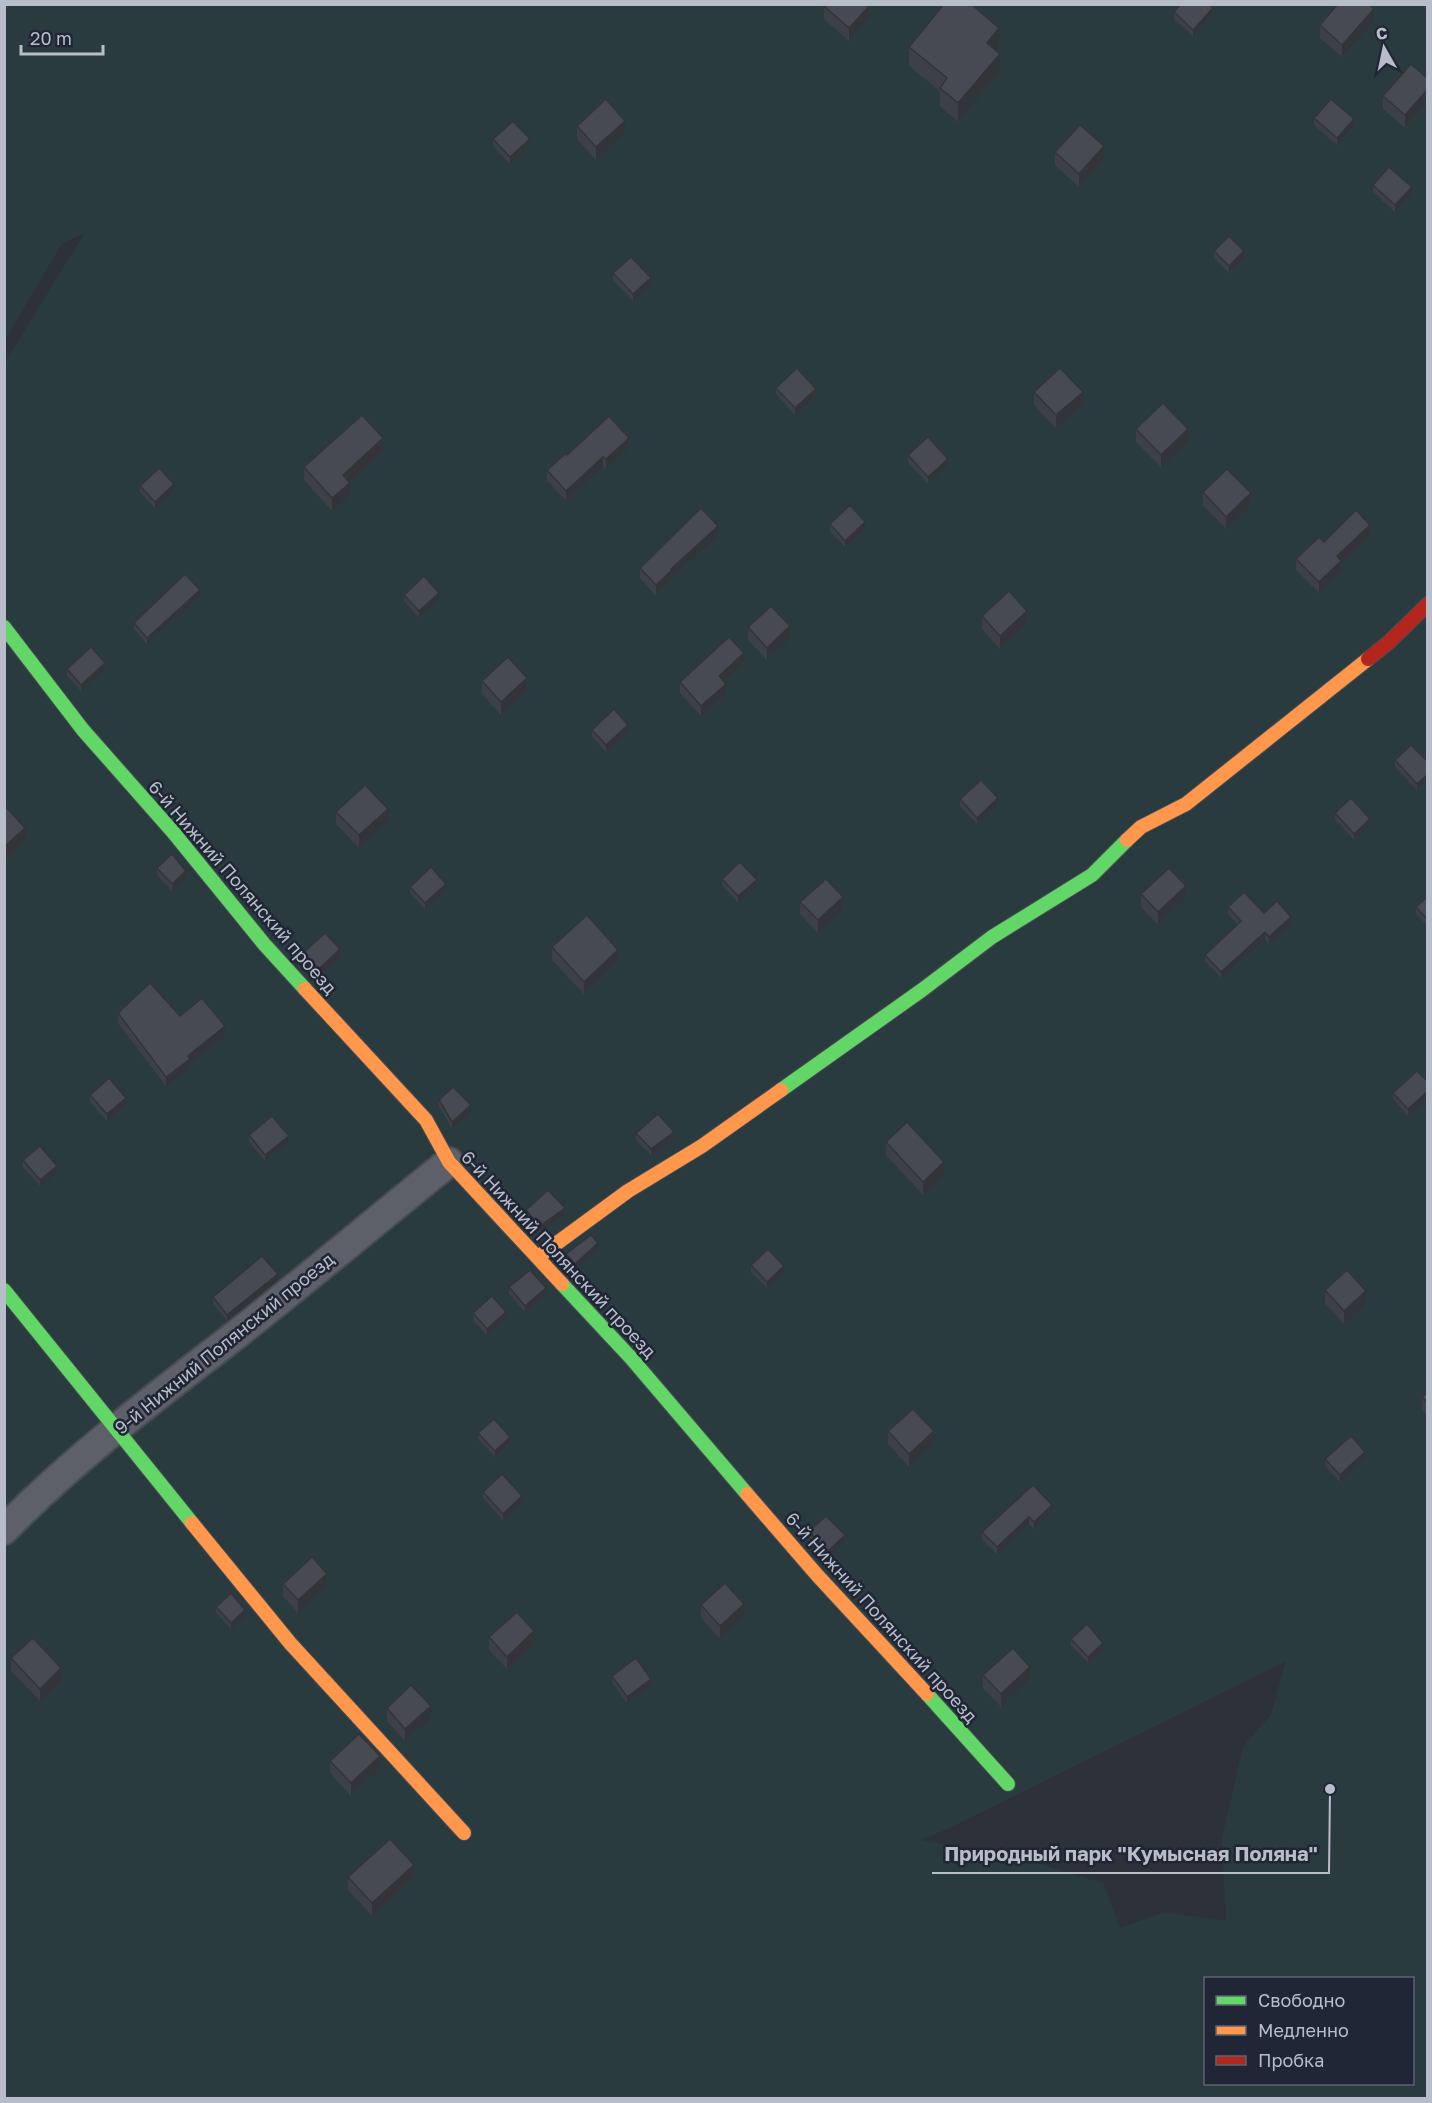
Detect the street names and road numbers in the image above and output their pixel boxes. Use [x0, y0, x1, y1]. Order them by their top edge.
street label: 6-й Нижний Полянский проезд [144, 776, 342, 998]
street label: 6-й Нижний Полянский проезд [457, 1146, 661, 1362]
street label: 9-й Нижний Полянский проезд [110, 1248, 338, 1438]
street label: 6-й Нижний Полянский проезд [782, 1507, 982, 1727]

